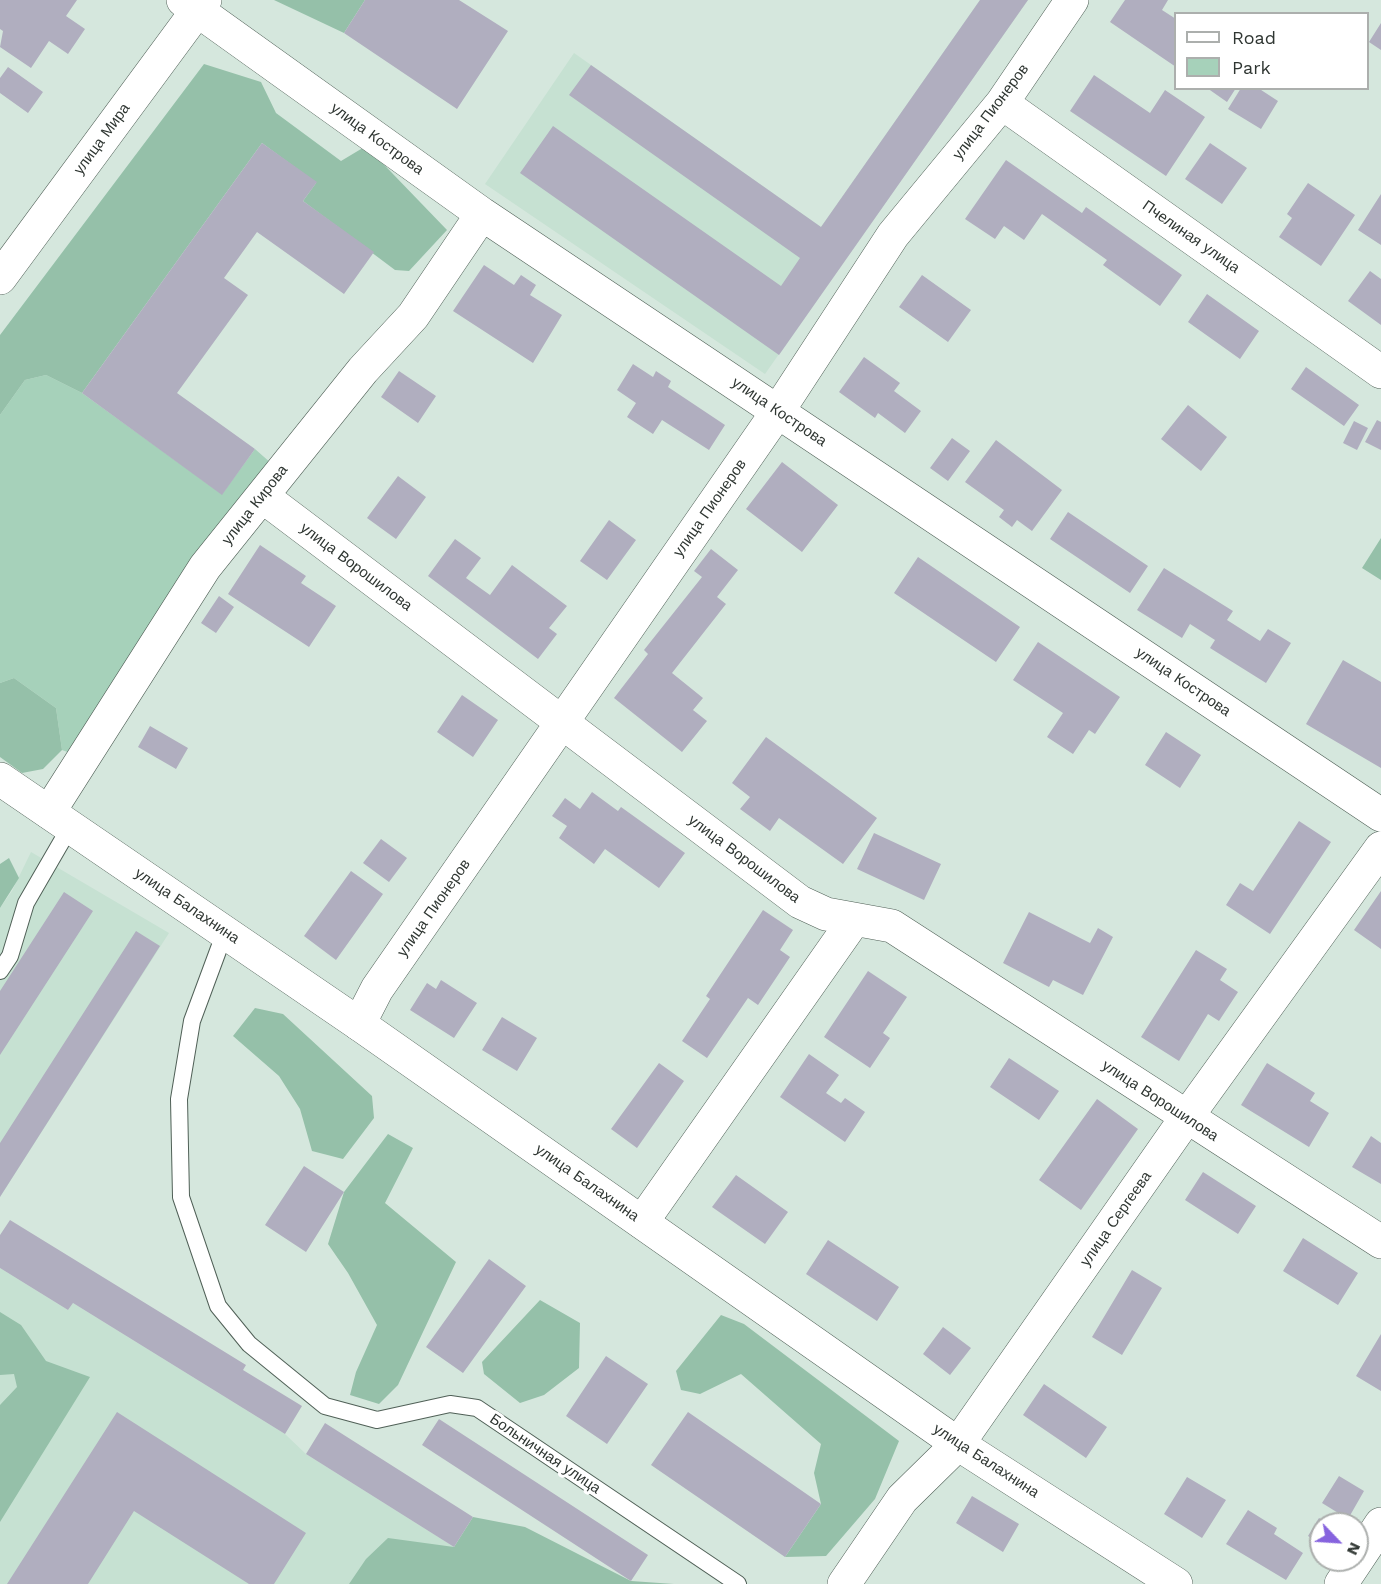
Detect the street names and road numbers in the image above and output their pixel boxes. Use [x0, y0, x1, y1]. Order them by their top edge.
street label: улица Пионеров [949, 61, 1033, 163]
street label: улица Кострова [327, 99, 427, 179]
street label: улица Мира [70, 100, 134, 178]
street label: Пчелиная улица [1139, 197, 1243, 277]
street label: улица Кострова [728, 374, 830, 450]
street label: улица Пионеров [670, 456, 750, 560]
street label: улица Кирова [218, 462, 292, 548]
street label: улица Ворошилова [297, 519, 415, 615]
street label: улица Кострова [1132, 644, 1234, 720]
street label: улица Ворошилова [685, 811, 803, 907]
street label: улица Пионеров [394, 856, 474, 960]
street label: улица Балахнина [131, 864, 243, 948]
street label: улица Ворошилова [1098, 1057, 1222, 1145]
street label: улица Балахнина [532, 1141, 642, 1225]
street label: улица Сергеева [1077, 1168, 1155, 1270]
street label: Больничная улица [486, 1410, 604, 1498]
street label: улица Балахнина [930, 1420, 1042, 1502]

